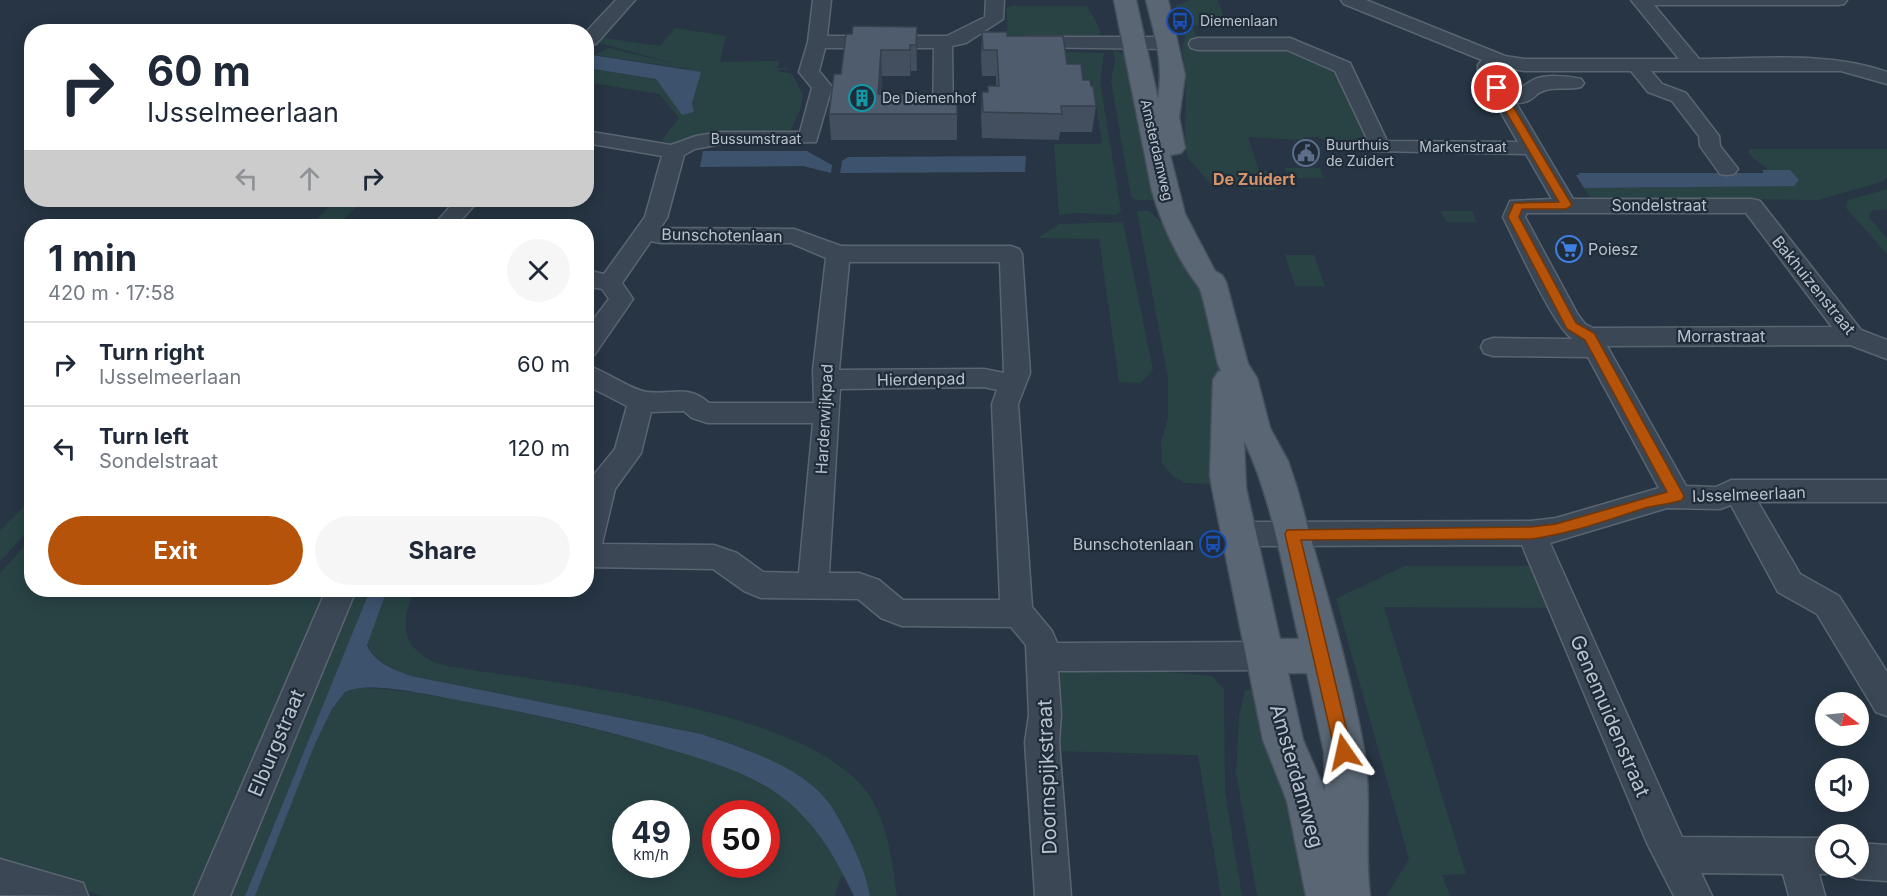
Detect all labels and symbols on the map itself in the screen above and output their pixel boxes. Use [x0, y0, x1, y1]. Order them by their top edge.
bus stop icon: Diemenlaan [1165, 6, 1195, 36]
place label: Diemenlaan [1200, 12, 1278, 29]
pin [1471, 62, 1522, 113]
building icon: De Diemenhof [847, 83, 877, 113]
place label: De Diemenhof [882, 89, 976, 106]
street label: Amsterdamweg [1138, 97, 1177, 202]
street label: Bussumstraat [711, 130, 802, 147]
place label: Buurthuis de Zuidert [1326, 136, 1394, 169]
public building icon: Buurthuis de Zuidert [1291, 138, 1321, 168]
street label: Markenstraat [1419, 138, 1507, 155]
district label: De Zuidert [1213, 169, 1295, 189]
street label: Sondelstraat [1611, 195, 1707, 215]
street label: Bunschotenlaan [661, 224, 783, 246]
street label: Bakhuizenstraat [1768, 232, 1860, 338]
supermarket icon: Poiesz [1554, 234, 1584, 264]
place label: Poiesz [1588, 239, 1638, 259]
street label: Morrastraat [1677, 326, 1765, 346]
street label: Harderwijkpad [811, 363, 837, 475]
street label: Hierdenpad [877, 368, 965, 390]
street label: IJsselmeerlaan [1692, 482, 1806, 506]
bus stop icon: Bunschotenlaan [1198, 529, 1228, 559]
place label: Bunschotenlaan [1073, 534, 1194, 554]
street label: Genemuidenstraat [1565, 631, 1655, 801]
street label: Elburgstraat [243, 685, 310, 800]
north arrow [1815, 692, 1869, 746]
street label: Doornspijkstraat [1032, 699, 1062, 855]
street label: Amsterdamweg [1265, 702, 1329, 850]
position arrow [1312, 720, 1376, 784]
speed limit sign: 50 [702, 800, 780, 878]

